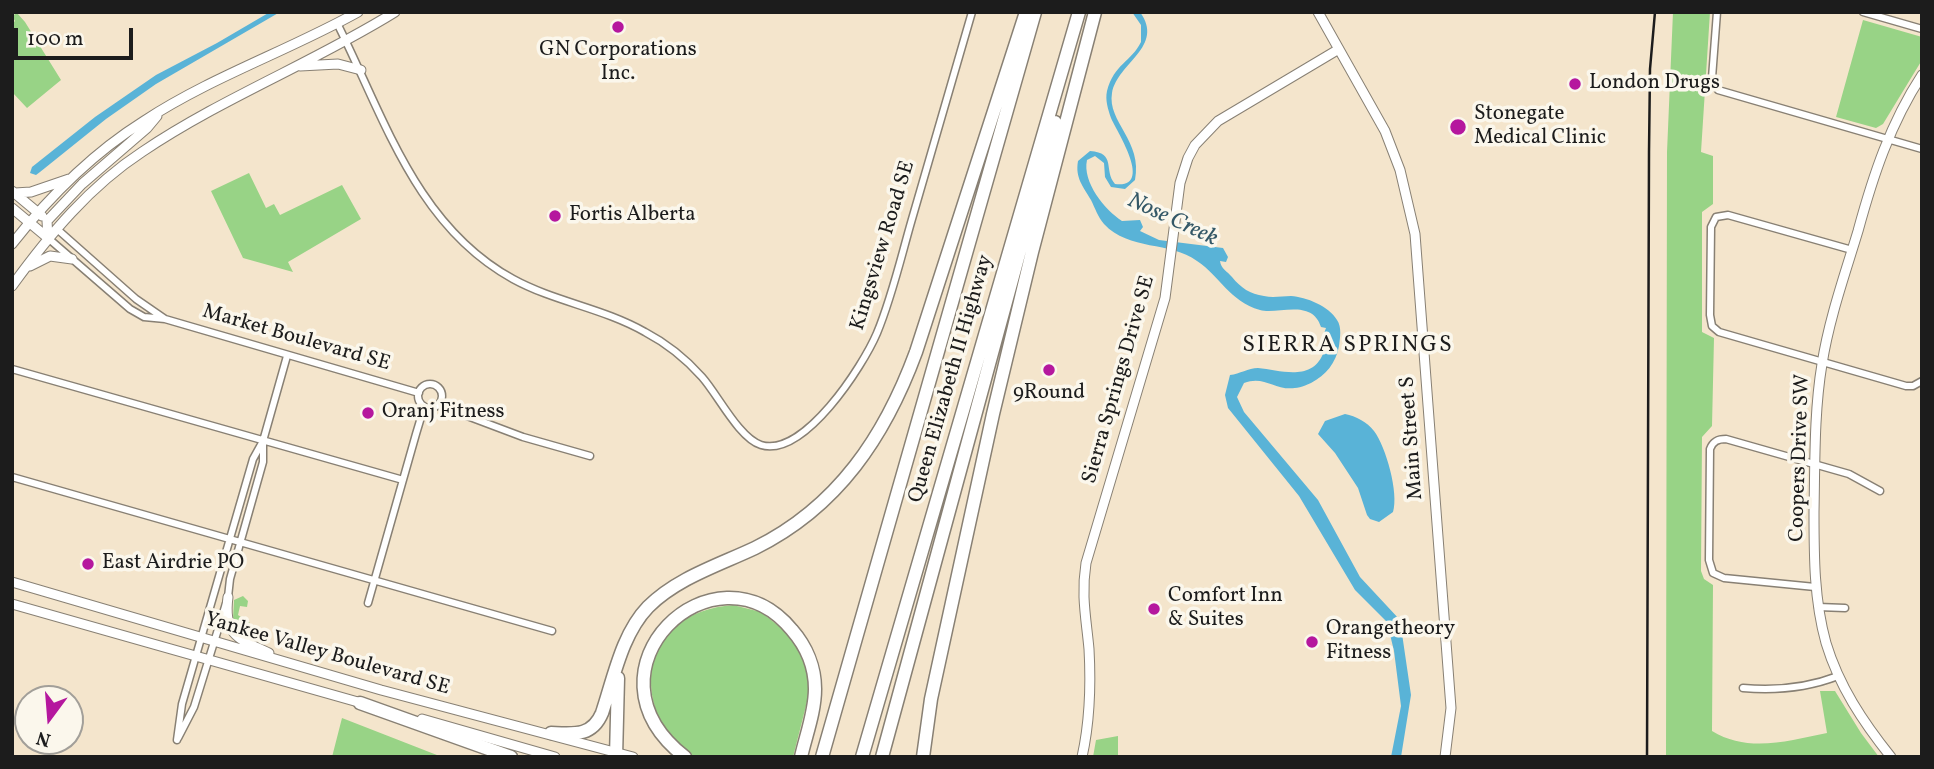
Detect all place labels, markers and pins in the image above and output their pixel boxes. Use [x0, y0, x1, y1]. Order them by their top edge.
marker: GN Corporations Inc. [610, 19, 626, 35]
place label: GN Corporations Inc. [539, 38, 697, 88]
place label: London Drugs [1589, 71, 1720, 97]
marker: London Drugs [1567, 76, 1583, 92]
place label: Stonegate Medical Clinic [1474, 102, 1606, 152]
marker: Stonegate Medical Clinic [1448, 117, 1468, 137]
place label: Fortis Alberta [569, 203, 696, 229]
marker: Fortis Alberta [547, 208, 563, 224]
marker: 9Round [1041, 362, 1057, 378]
place label: 9Round [1013, 381, 1085, 407]
place label: Oranj Fitness [382, 400, 505, 426]
marker: Oranj Fitness [360, 405, 376, 421]
place label: East Airdrie PO [102, 551, 244, 577]
marker: East Airdrie PO [80, 556, 96, 572]
place label: Comfort Inn & Suites [1168, 584, 1283, 634]
marker: Comfort Inn & Suites [1146, 601, 1162, 617]
place label: Orangetheory Fitness [1326, 617, 1455, 667]
marker: Orangetheory Fitness [1304, 634, 1320, 650]

